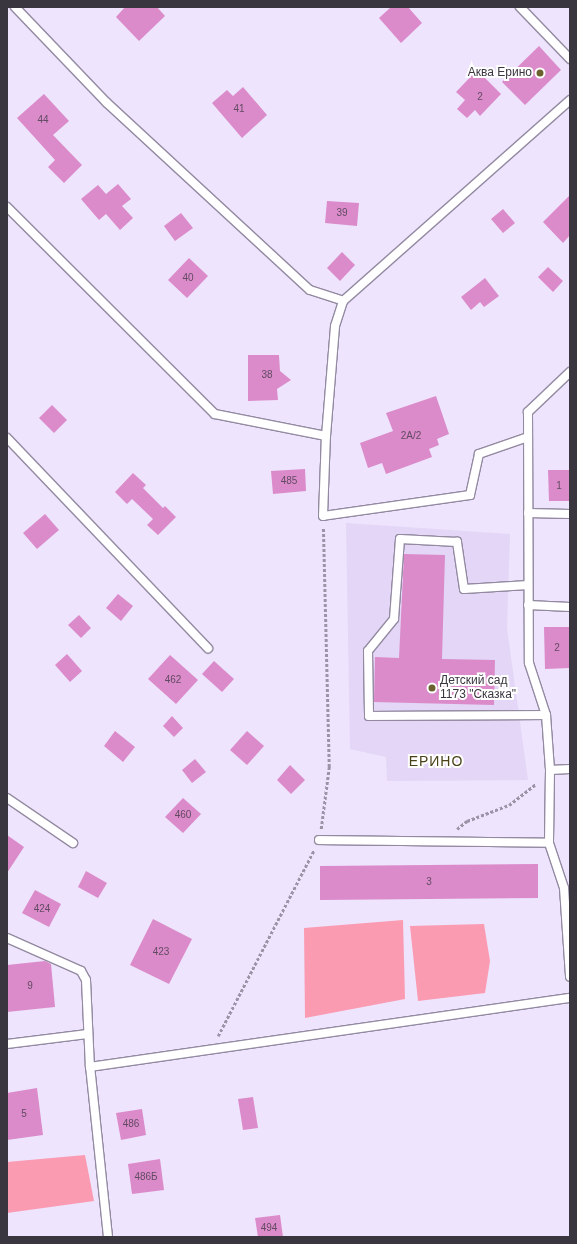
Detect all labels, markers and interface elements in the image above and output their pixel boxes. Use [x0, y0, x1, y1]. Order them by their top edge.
place label: Аква Ерино [468, 66, 532, 80]
marker: Аква Ерино [535, 68, 545, 78]
house number: 2 [477, 91, 483, 103]
house number: 41 [233, 103, 245, 115]
house number: 44 [37, 114, 49, 126]
house number: 39 [336, 207, 348, 219]
house number: 40 [182, 272, 194, 284]
house number: 38 [261, 369, 273, 381]
house number: 2А/2 [401, 430, 421, 442]
house number: 485 [281, 475, 297, 487]
house number: 1 [556, 480, 562, 492]
house number: 2 [554, 642, 560, 654]
house number: 462 [165, 674, 181, 686]
place label: Детский сад 1173 "Сказка" [440, 674, 516, 702]
marker: Детский сад 1173 "Сказка" [427, 683, 437, 693]
district label: ЕРИНО [409, 753, 463, 769]
house number: 460 [175, 809, 191, 821]
house number: 3 [426, 876, 432, 888]
house number: 424 [34, 903, 50, 915]
house number: 423 [153, 946, 169, 958]
house number: 9 [27, 980, 33, 992]
house number: 5 [21, 1108, 27, 1120]
house number: 486 [123, 1118, 139, 1130]
house number: 486Б [134, 1171, 158, 1183]
house number: 494 [261, 1222, 277, 1234]

